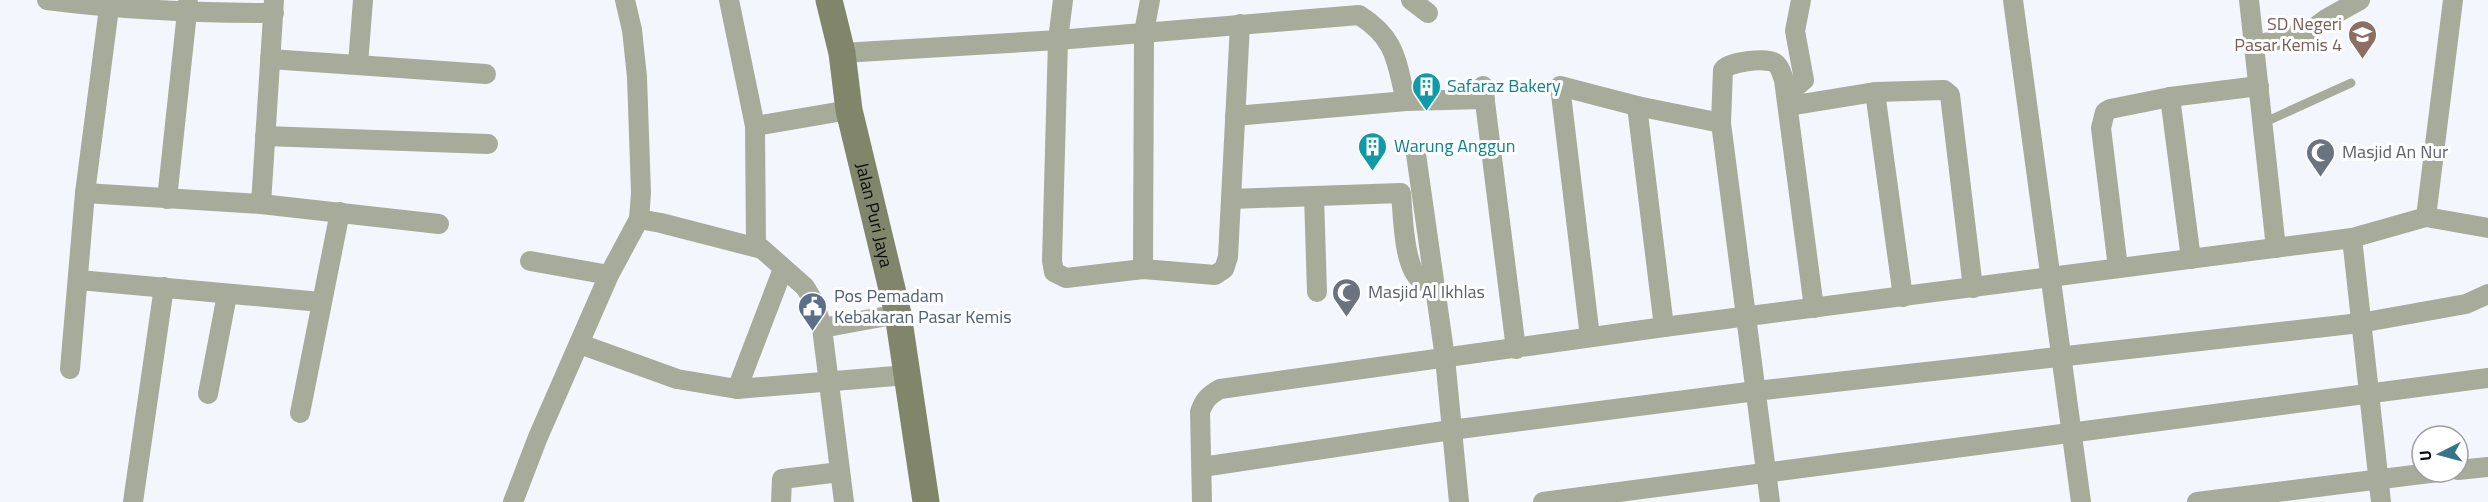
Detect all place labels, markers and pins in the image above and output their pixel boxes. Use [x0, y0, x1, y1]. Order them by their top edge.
place label: SD Negeri Pasar Kemis 4 [2234, 10, 2342, 58]
school or university icon: SD Negeri Pasar Kemis 4 [2347, 18, 2379, 60]
building icon: Safaraz Bakery [1410, 70, 1442, 112]
place label: Safaraz Bakery [1447, 72, 1561, 99]
building icon: Warung Anggun [1357, 130, 1389, 172]
place label: Warung Anggun [1394, 132, 1515, 159]
mosque icon: Masjid An Nur [2305, 136, 2337, 178]
place label: Masjid An Nur [2342, 138, 2448, 165]
mosque icon: Masjid Al Ikhlas [1331, 276, 1363, 318]
place label: Masjid Al Ikhlas [1368, 278, 1485, 305]
place label: Pos Pemadam Kebakaran Pasar Kemis [834, 282, 1012, 330]
public building icon: Pos Pemadam Kebakaran Pasar Kemis [797, 290, 829, 332]

